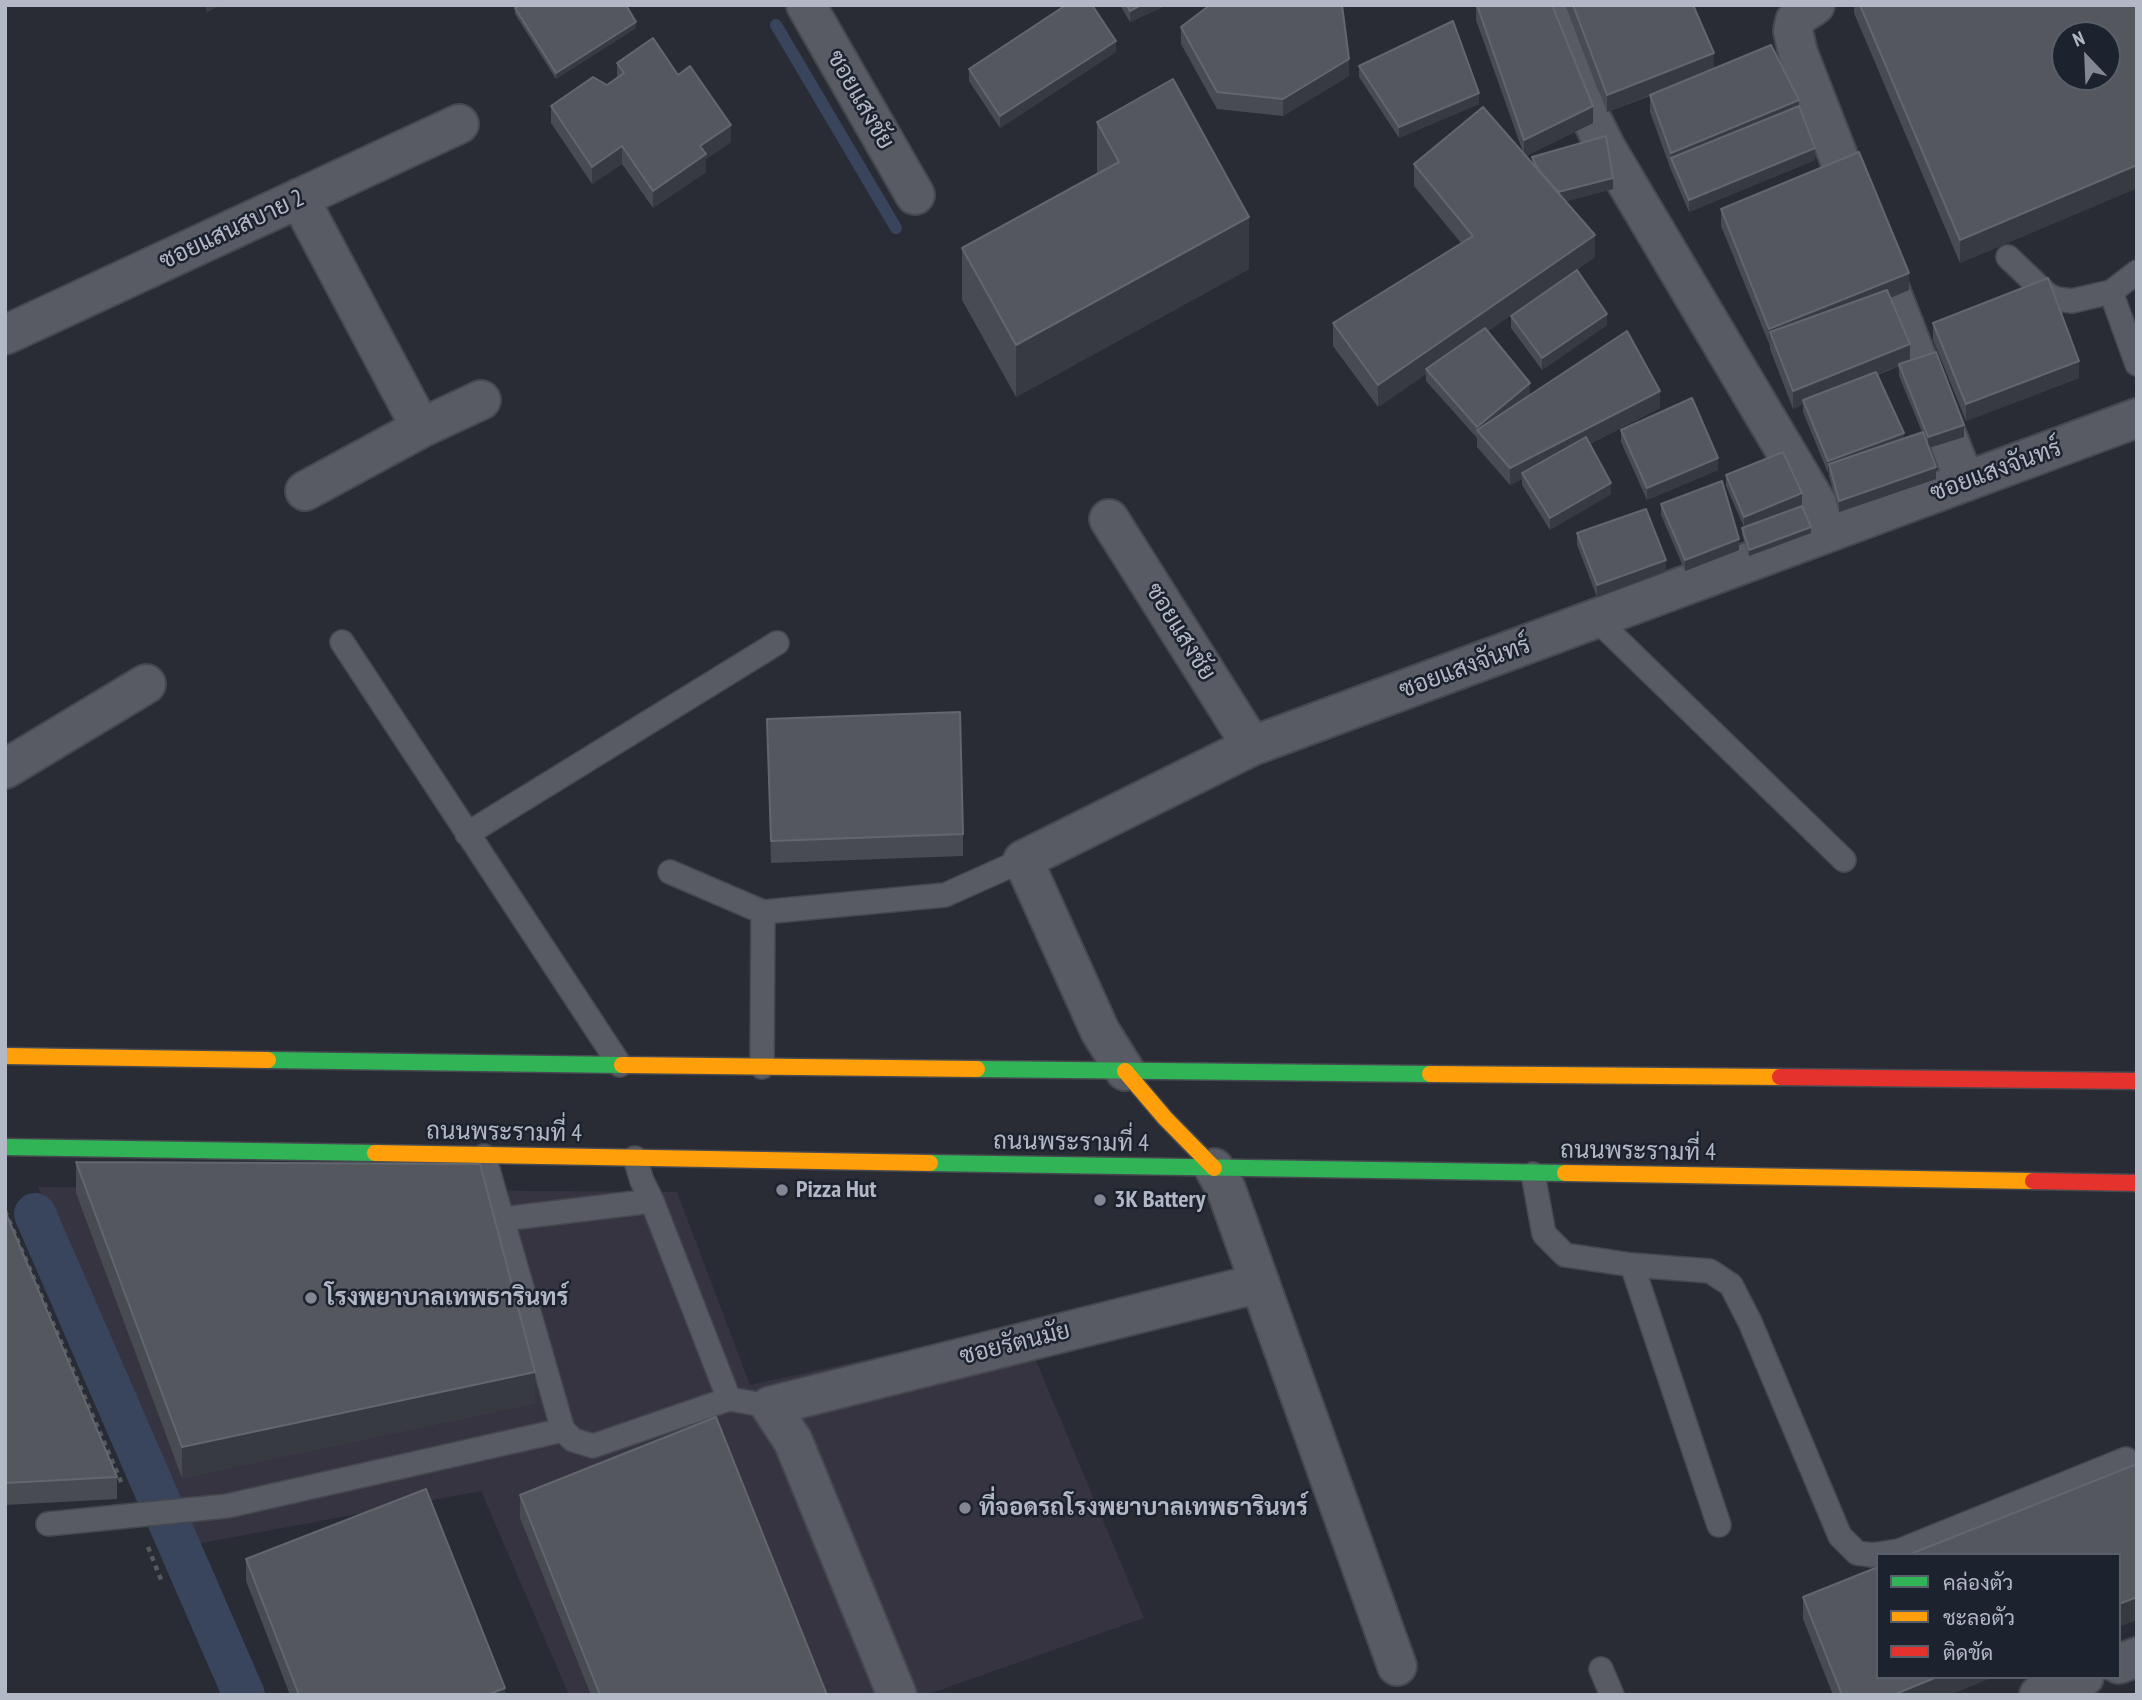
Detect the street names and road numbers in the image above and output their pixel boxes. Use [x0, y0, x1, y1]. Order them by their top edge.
street label: ซอยแสงชัย [820, 45, 900, 155]
street label: ซอยแสนสบาย 2 [155, 184, 309, 276]
street label: ซอยแสงจันทร์ [1927, 434, 2065, 508]
street label: ซอยแสงชัย [1139, 578, 1221, 686]
street label: ซอยแสงจันทร์ [1396, 631, 1534, 705]
street label: ถนนพระรามที่ 4 [426, 1117, 582, 1149]
street label: ถนนพระรามที่ 4 [993, 1127, 1149, 1159]
street label: ถนนพระรามที่ 4 [1560, 1136, 1716, 1168]
street label: ซอยรัตนมัย [957, 1316, 1073, 1372]

